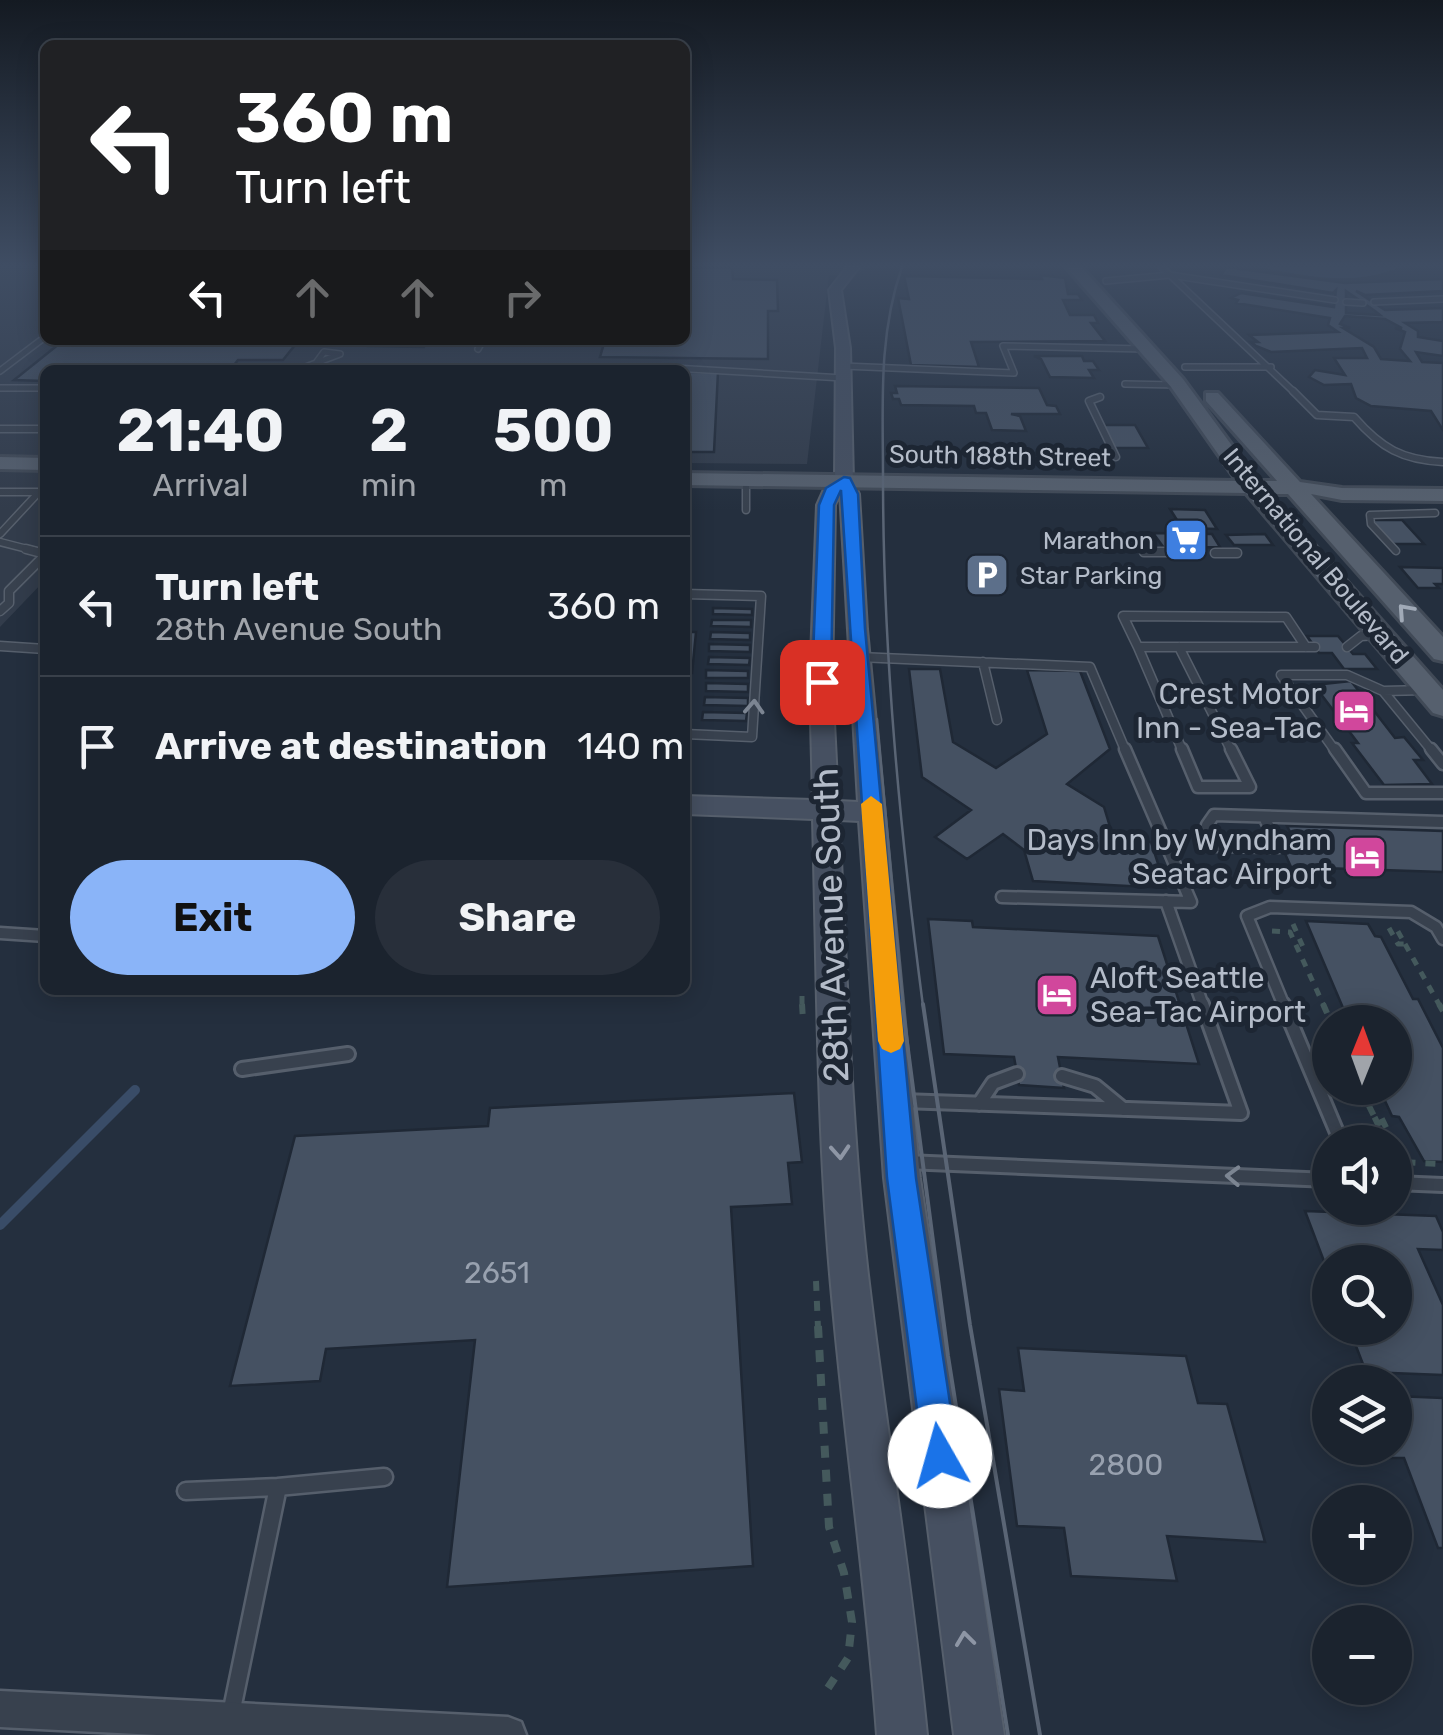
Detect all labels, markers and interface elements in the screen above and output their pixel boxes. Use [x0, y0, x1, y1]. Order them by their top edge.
text: 360 m [235, 77, 453, 160]
icon: left [70, 80, 200, 210]
text: Turn left [235, 161, 411, 214]
icon: left [180, 270, 235, 325]
icon: ahead [285, 270, 340, 325]
icon: ahead [390, 270, 445, 325]
icon: right [495, 270, 550, 325]
text: 21:40 [116, 395, 285, 466]
text: 2 [369, 395, 408, 466]
text: 500 [493, 395, 614, 466]
street label: South 188th Street [889, 440, 1111, 472]
street label: International Boulevard [1217, 442, 1415, 670]
text: Arrival [153, 466, 249, 504]
text: min [361, 466, 417, 504]
text: m [539, 466, 568, 504]
supermarket icon: Marathon [1163, 517, 1209, 563]
place label: Marathon [1043, 526, 1154, 555]
parking icon: Star Parking [964, 552, 1010, 598]
place label: Star Parking [1020, 561, 1162, 590]
text: Turn left [155, 564, 319, 610]
icon: left [70, 579, 125, 634]
text: 360 m [547, 583, 660, 629]
one-way arrow [1399, 604, 1417, 623]
text: 28th Avenue South [155, 610, 443, 648]
pin [780, 640, 865, 725]
icon: arrive [795, 655, 850, 710]
place label: Crest Motor Inn - Sea-Tac [1136, 676, 1323, 746]
hotel icon: Crest Motor Inn - Sea-Tac [1331, 688, 1377, 734]
one-way arrow [743, 699, 764, 715]
icon: arrive [70, 719, 125, 774]
text: Arrive at destination [155, 723, 547, 769]
text: 140 m [577, 723, 684, 769]
street label: 28th Avenue South [805, 767, 857, 1083]
place label: Days Inn by Wyndham Seatac Airport [1026, 822, 1332, 892]
hotel icon: Days Inn by Wyndham Seatac Airport [1342, 834, 1388, 880]
button: Exit [70, 860, 355, 975]
button: Share [375, 860, 660, 975]
place label: Aloft Seattle Sea-Tac Airport [1090, 960, 1306, 1030]
hotel icon: Aloft Seattle Sea-Tac Airport [1034, 972, 1080, 1018]
north arrow [1312, 1005, 1412, 1105]
map controls [1312, 1005, 1412, 1705]
button: sound [1312, 1125, 1412, 1225]
one-way arrow [829, 1145, 850, 1161]
one-way arrow [1224, 1166, 1240, 1187]
button: search [1312, 1245, 1412, 1345]
house number: 2651 [464, 1255, 530, 1291]
button: layers [1312, 1365, 1412, 1465]
position arrow [888, 1404, 992, 1508]
house number: 2800 [1089, 1447, 1163, 1483]
button: + [1312, 1485, 1412, 1585]
button: − [1312, 1605, 1412, 1705]
one-way arrow [955, 1630, 976, 1647]

